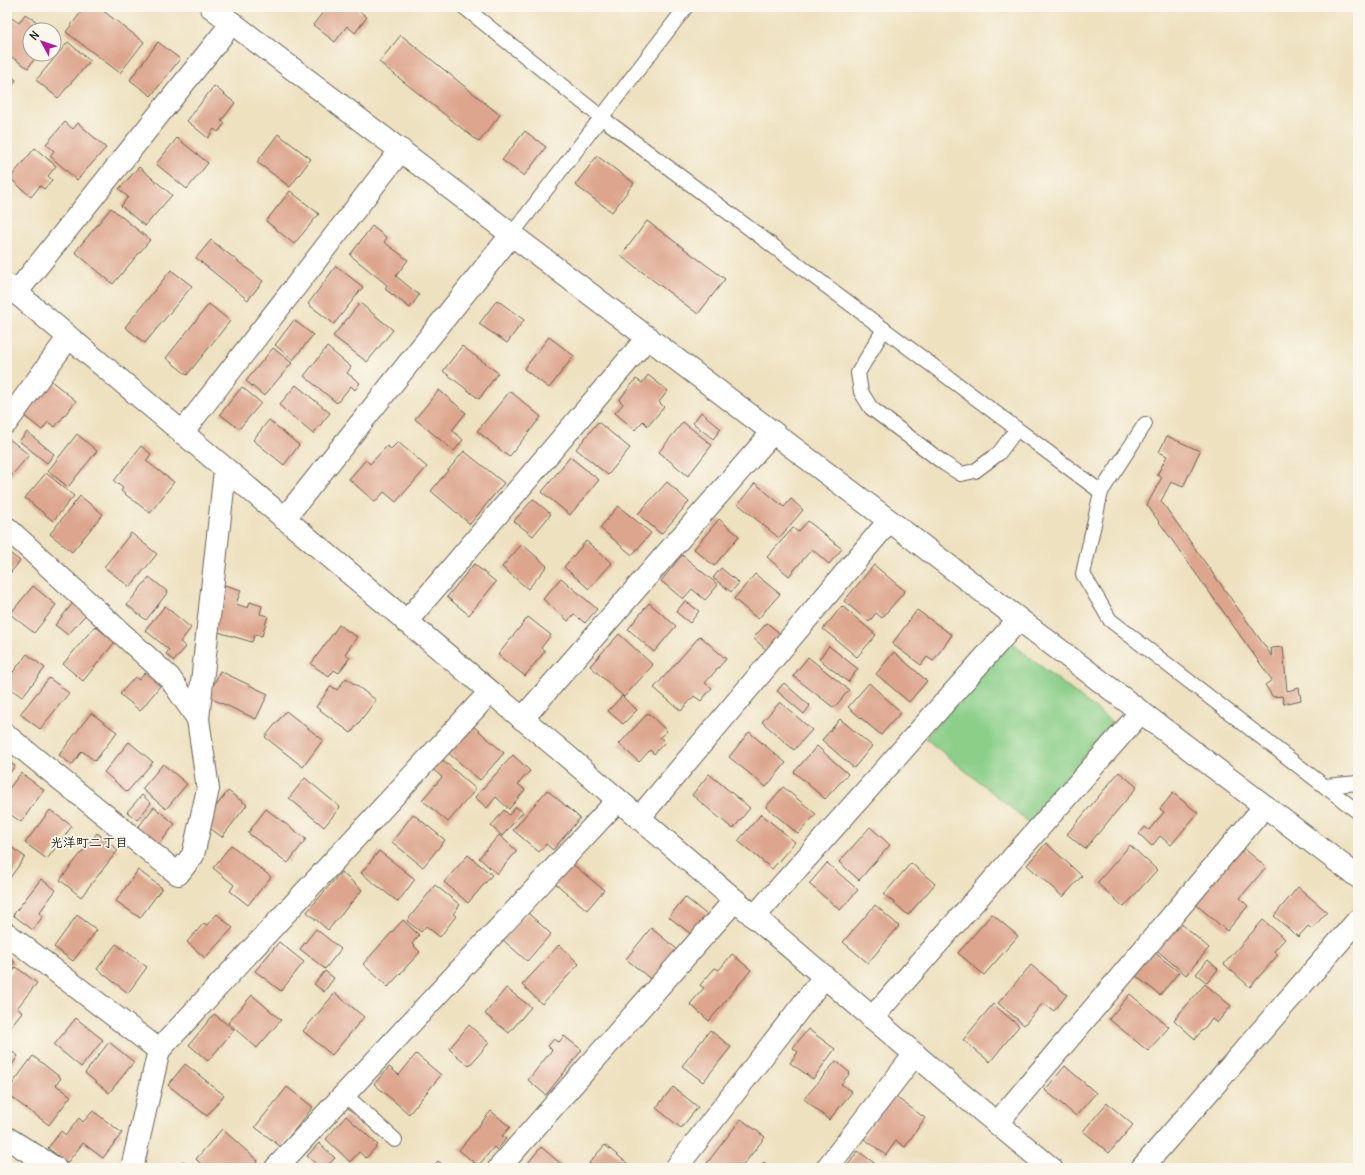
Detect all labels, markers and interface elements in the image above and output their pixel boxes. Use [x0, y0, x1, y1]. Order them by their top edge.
north arrow [22, 22, 62, 62]
text: N [27, 28, 42, 43]
district label: 光洋町二丁目 [50, 834, 128, 851]

